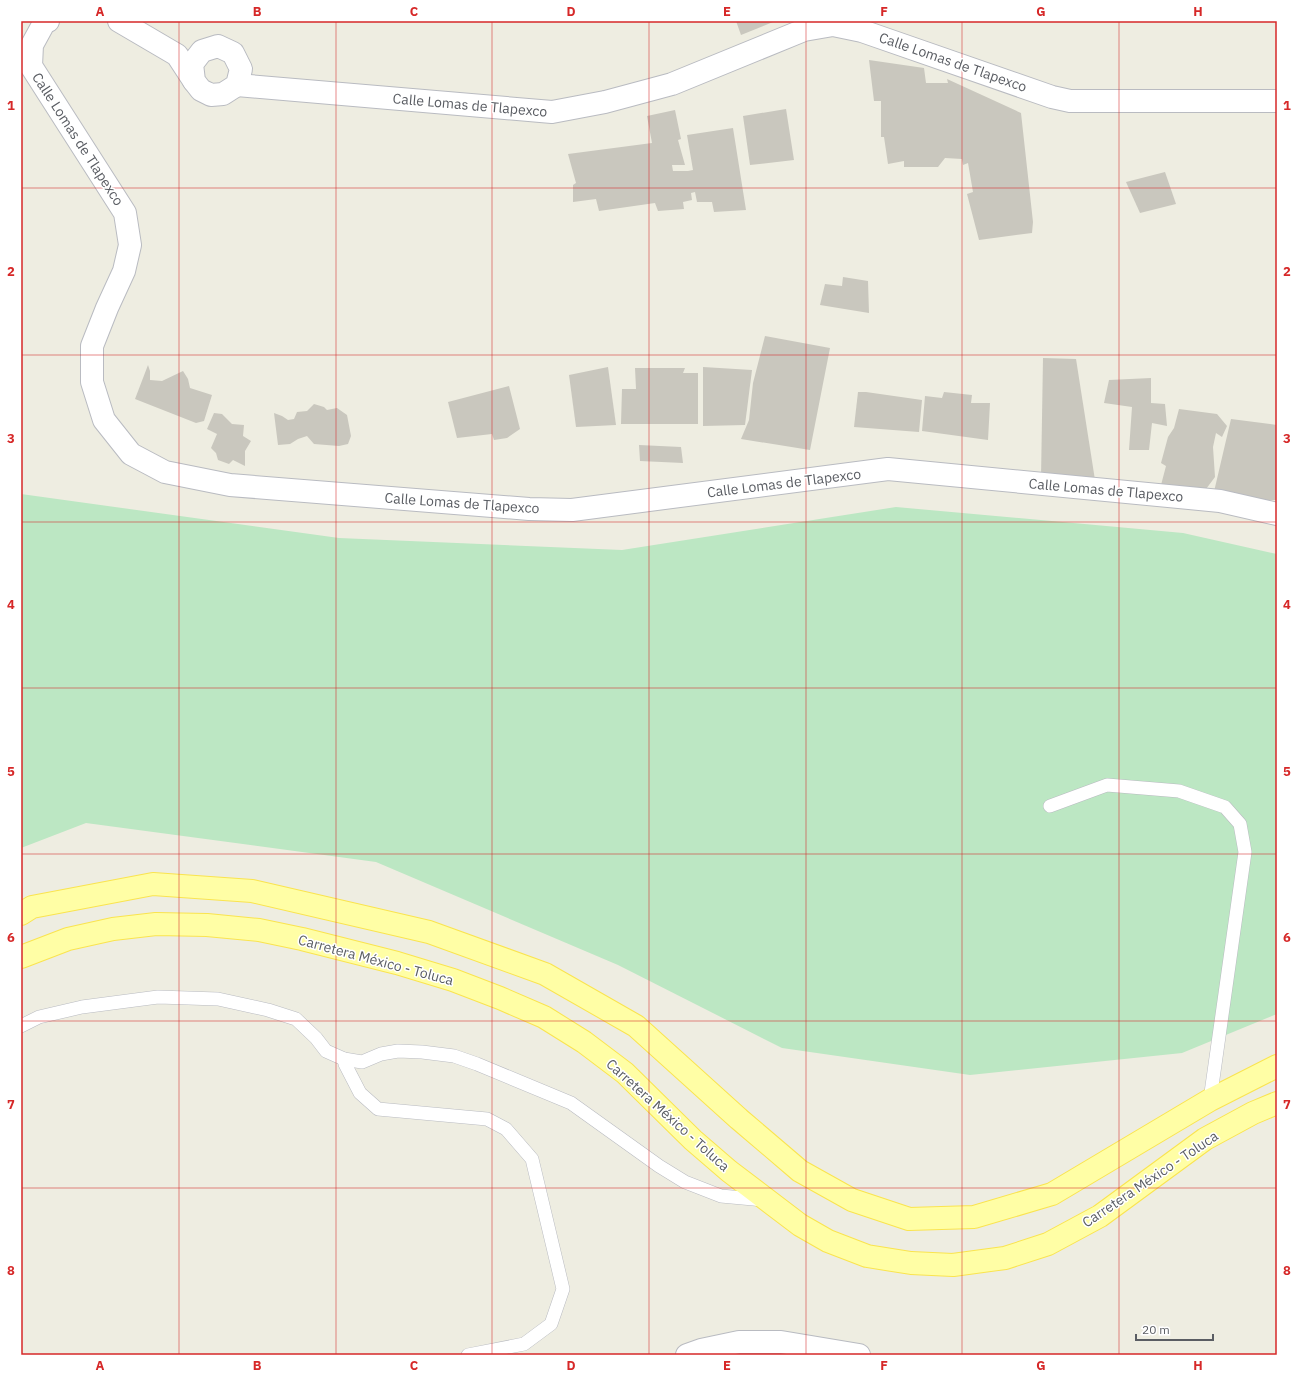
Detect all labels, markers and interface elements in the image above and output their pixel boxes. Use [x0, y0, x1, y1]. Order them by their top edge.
text: A [96, 3, 105, 20]
text: B [253, 3, 262, 20]
text: C [410, 3, 419, 20]
text: D [566, 3, 576, 20]
text: E [723, 3, 731, 20]
text: F [880, 3, 888, 20]
text: G [1036, 3, 1046, 20]
text: H [1193, 3, 1203, 20]
street label: Calle Lomas de Tlapexco [877, 28, 1029, 96]
street label: Calle Lomas de Tlapexco [28, 69, 128, 209]
street label: Calle Lomas de Tlapexco [392, 89, 548, 121]
text: 1 [7, 97, 15, 114]
text: 1 [1283, 97, 1291, 114]
text: 2 [7, 263, 15, 280]
text: 2 [1283, 263, 1291, 280]
text: 3 [7, 430, 15, 447]
text: 3 [1283, 430, 1291, 447]
street label: Calle Lomas de Tlapexco [706, 465, 862, 501]
street label: Calle Lomas de Tlapexco [1028, 474, 1184, 506]
street label: Calle Lomas de Tlapexco [384, 489, 540, 517]
text: 4 [7, 596, 15, 613]
text: 4 [1283, 596, 1291, 613]
text: 5 [7, 763, 15, 780]
text: 5 [1283, 763, 1291, 780]
text: 6 [7, 929, 15, 946]
text: 6 [1283, 929, 1291, 946]
street label: Carretera México - Toluca [296, 931, 456, 990]
street label: Carretera México - Toluca [602, 1055, 734, 1176]
text: 7 [7, 1096, 15, 1113]
text: 7 [1283, 1096, 1291, 1113]
street label: Carretera México - Toluca [1079, 1126, 1222, 1231]
text: 8 [7, 1262, 15, 1279]
text: 8 [1283, 1262, 1291, 1279]
scale bar [1136, 1316, 1213, 1342]
text: 20 m [1142, 1322, 1170, 1337]
text: A [96, 1357, 105, 1374]
text: B [253, 1357, 262, 1374]
text: C [410, 1357, 419, 1374]
text: D [566, 1357, 576, 1374]
text: E [723, 1357, 731, 1374]
text: F [880, 1357, 888, 1374]
text: G [1036, 1357, 1046, 1374]
text: H [1193, 1357, 1203, 1374]

